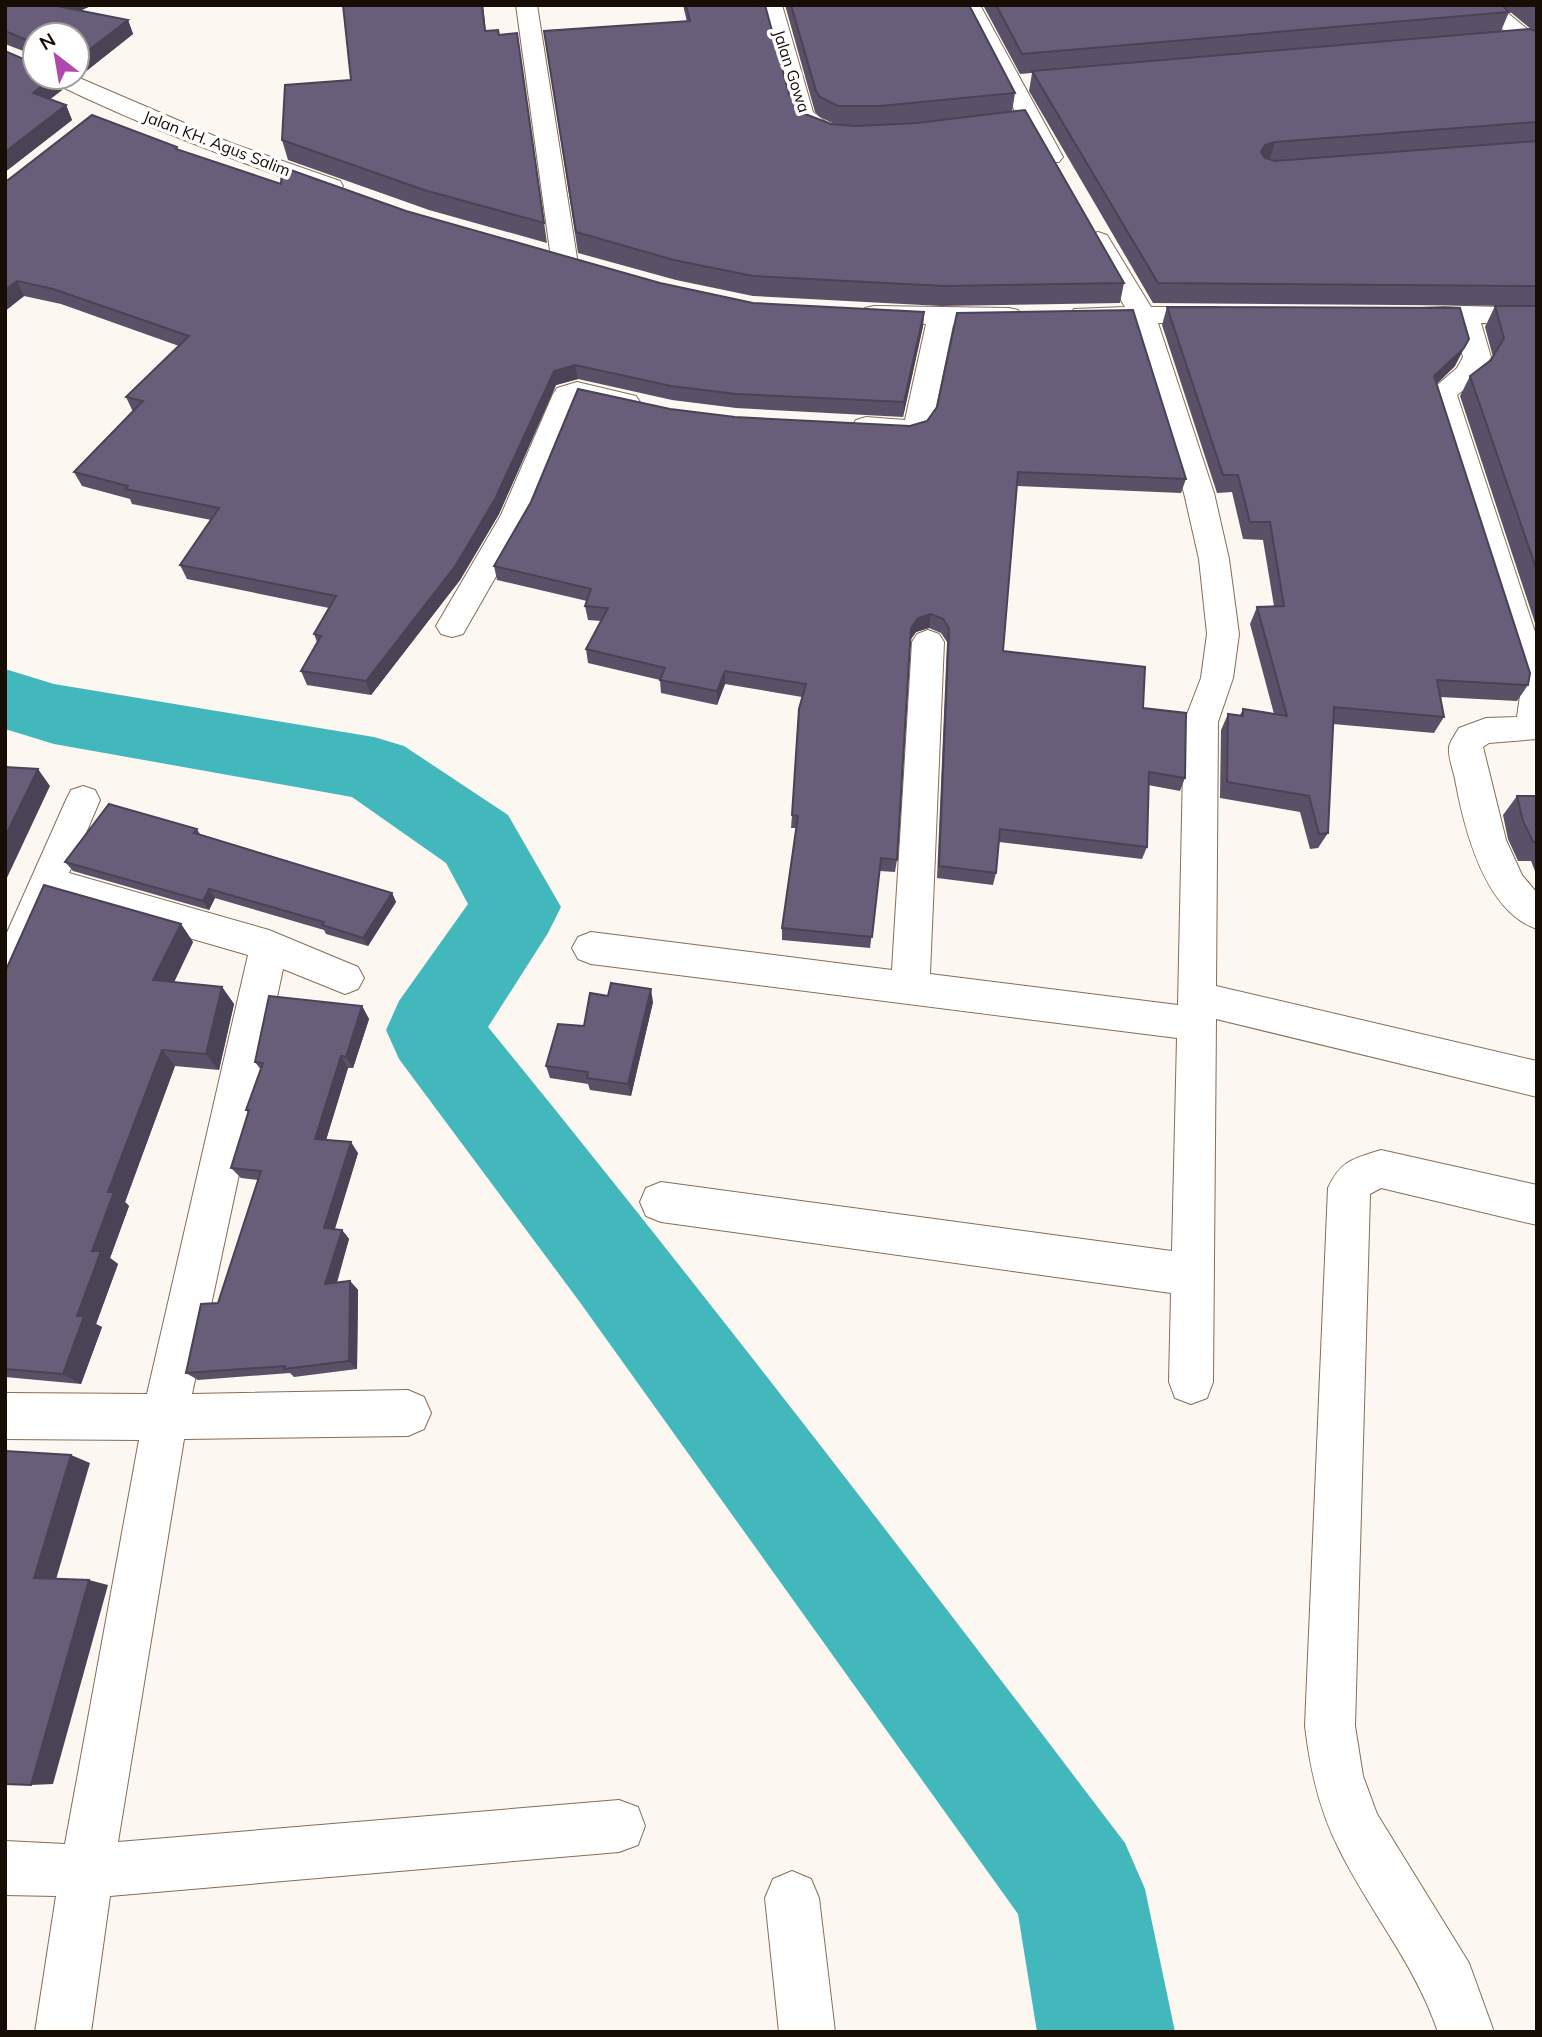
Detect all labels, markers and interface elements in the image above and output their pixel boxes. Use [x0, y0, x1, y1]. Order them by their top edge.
north arrow [21, 21, 91, 91]
text: N [35, 27, 60, 55]
street label: Jalan Gowa [769, 27, 815, 115]
street label: Jalan KH. Agus Salim [141, 106, 293, 180]

